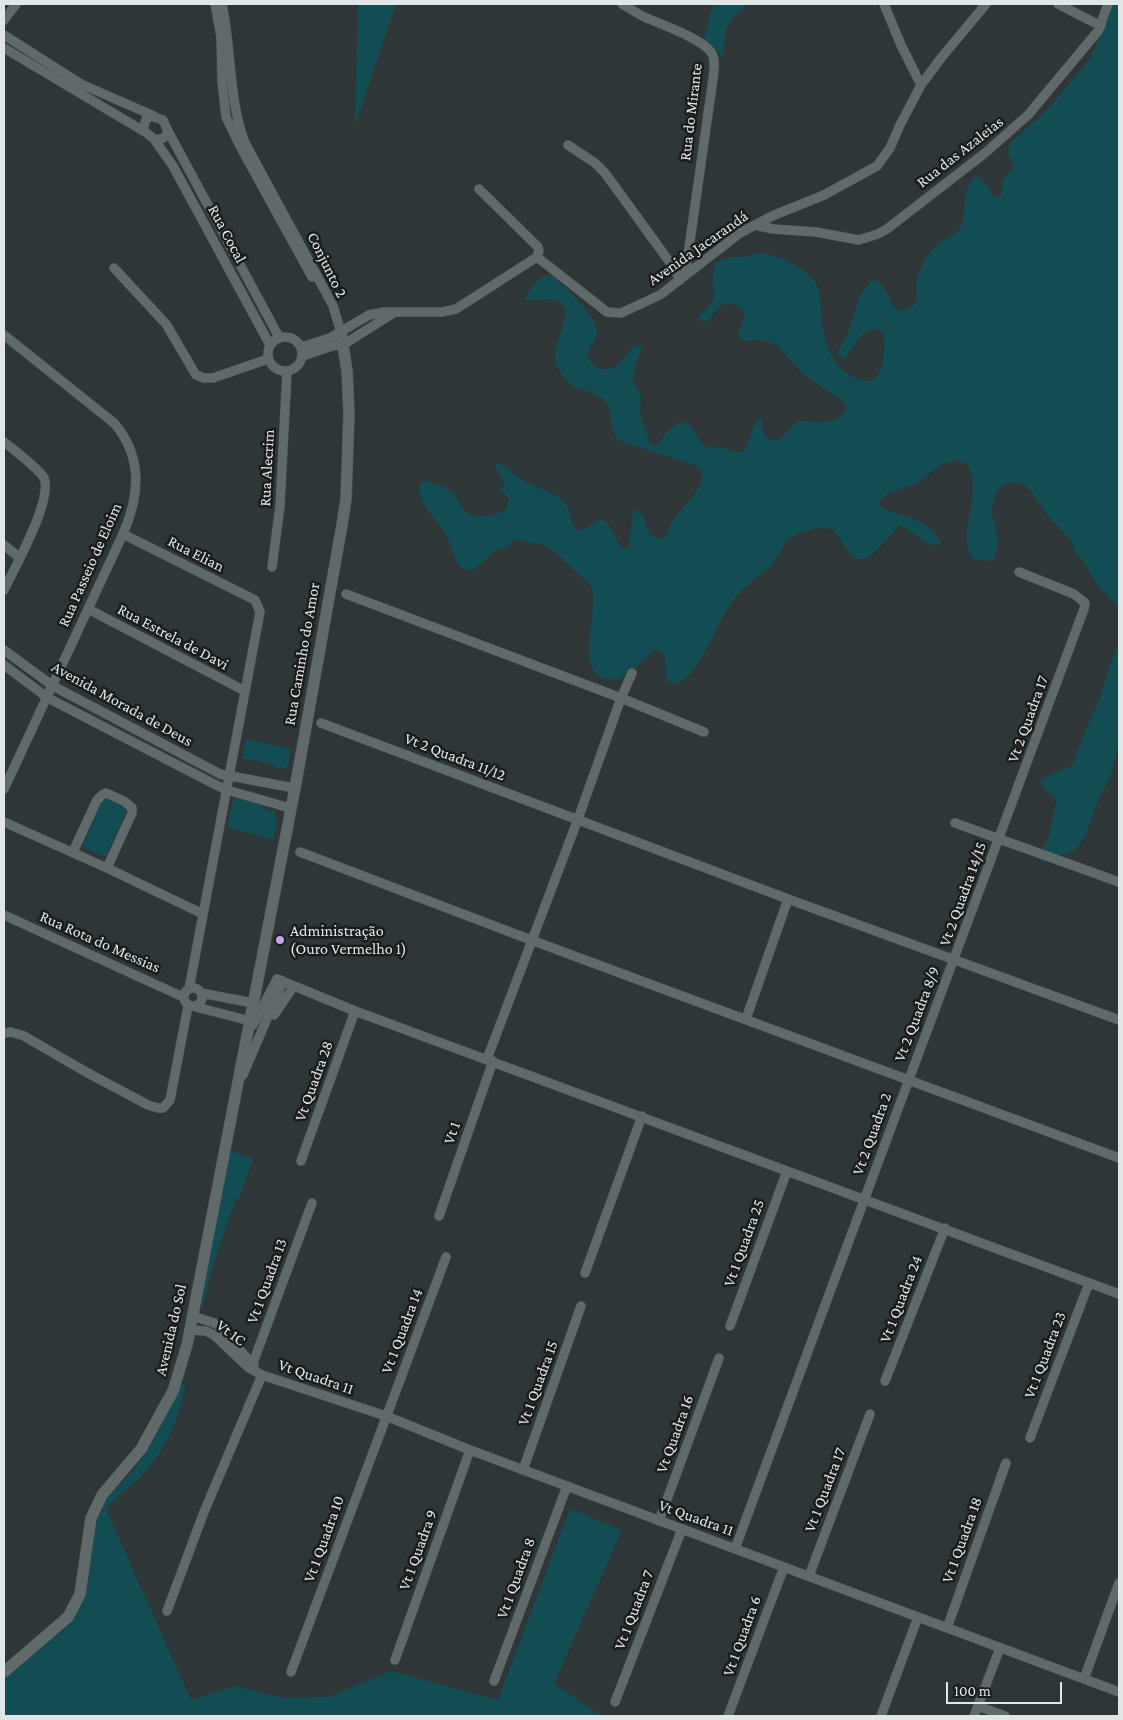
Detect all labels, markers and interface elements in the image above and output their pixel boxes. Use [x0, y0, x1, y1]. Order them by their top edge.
street label: Rua do Mirante [676, 62, 706, 162]
street label: Rua das Azaleias [913, 112, 1007, 192]
street label: Rua Cocal [204, 202, 250, 266]
street label: Avenida Jacarandá [644, 206, 752, 290]
street label: Conjunto 2 [303, 229, 351, 301]
street label: Rua Alecrim [255, 429, 279, 507]
street label: Rua Passeio de Eloim [54, 500, 126, 630]
street label: Rua Elian [165, 532, 227, 576]
street label: Rua Caminho do Amor [280, 581, 324, 727]
street label: Rua Estrela de Davi [114, 600, 232, 674]
street label: Avenida Morada de Deus [48, 657, 196, 751]
street label: Vt 2 Quadra 17 [1003, 673, 1053, 765]
street label: Vt 2 Quadra 11/12 [402, 729, 508, 785]
street label: Vt 2 Quadra 14/15 [935, 839, 991, 949]
street label: Rua Rota do Messias [37, 907, 163, 977]
place label: Administração (Ouro Vermelho 1) [290, 921, 407, 959]
marker: Administração (Ouro Vermelho 1) [274, 934, 286, 946]
street label: Vt 2 Quadra 8/9 [890, 964, 944, 1064]
street label: Vt Quadra 28 [291, 1038, 337, 1124]
street label: Vt 2 Quadra 2 [848, 1090, 896, 1178]
street label: Vt 1 [439, 1119, 465, 1147]
street label: Vt 1 Quadra 25 [719, 1197, 769, 1289]
street label: Vt 1 Quadra 13 [243, 1236, 291, 1326]
street label: Vt 1 Quadra 24 [876, 1253, 926, 1345]
street label: Avenida do Sol [151, 1282, 191, 1378]
street label: Vt 1 Quadra 14 [377, 1286, 427, 1376]
street label: Vt 1 Quadra 23 [1020, 1309, 1070, 1401]
street label: Vt 1C [212, 1316, 250, 1350]
street label: Vt 1 Quadra 15 [514, 1338, 562, 1428]
street label: Vt Quadra 11 [276, 1355, 356, 1399]
street label: Vt Quadra 16 [652, 1392, 698, 1476]
street label: Vt 1 Quadra 17 [800, 1445, 850, 1535]
street label: Vt 1 Quadra 10 [299, 1493, 349, 1585]
street label: Vt 1 Quadra 18 [938, 1494, 986, 1586]
street label: Vt Quadra 11 [656, 1496, 736, 1540]
street label: Vt 1 Quadra 9 [395, 1507, 441, 1593]
street label: Vt 1 Quadra 8 [492, 1535, 540, 1621]
street label: Vt 1 Quadra 7 [610, 1568, 658, 1652]
street label: Vt 1 Quadra 6 [719, 1593, 765, 1679]
scale bar [948, 1672, 1064, 1704]
text: 100 m [954, 1683, 991, 1699]

